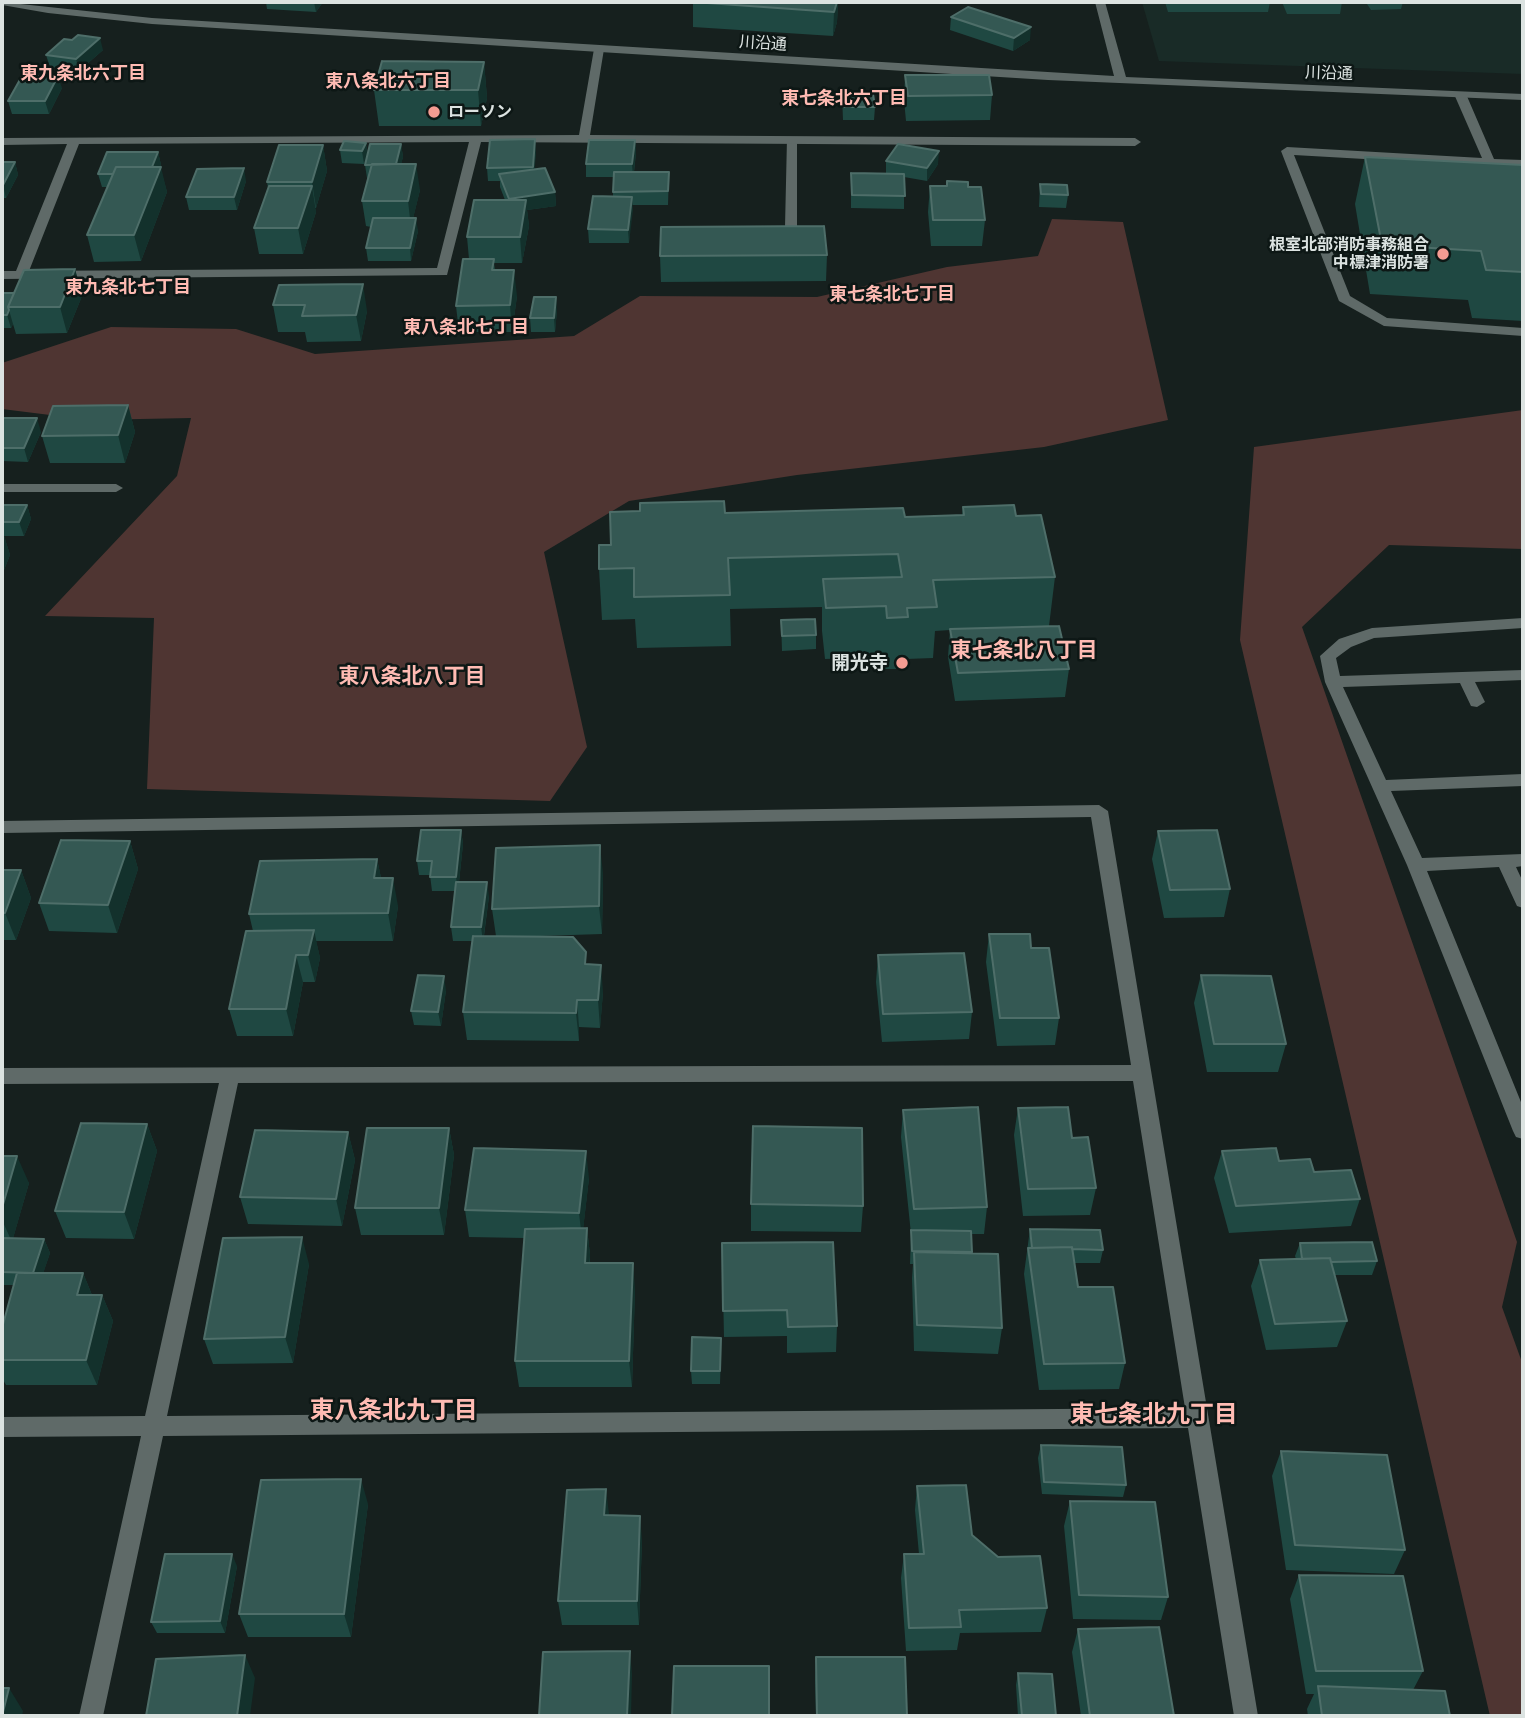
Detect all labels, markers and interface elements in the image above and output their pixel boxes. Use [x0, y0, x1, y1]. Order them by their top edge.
street label: 川沿通 [738, 32, 788, 54]
district label: 東九条北六丁目 [20, 62, 146, 84]
street label: 川沿通 [1305, 63, 1353, 83]
district label: 東八条北六丁目 [325, 70, 451, 92]
district label: 東七条北六丁目 [781, 87, 907, 109]
place label: ローソン [448, 102, 512, 122]
marker: ローソン [426, 104, 442, 120]
place label: 根室北部消防事務組合 中標津消防署 [1269, 235, 1429, 273]
marker: 根室北部消防事務組合 中標津消防署 [1435, 246, 1451, 262]
district label: 東九条北七丁目 [65, 276, 191, 298]
district label: 東七条北七丁目 [829, 283, 955, 305]
district label: 東八条北七丁目 [403, 316, 529, 338]
district label: 東七条北八丁目 [951, 637, 1097, 663]
place label: 開光寺 [831, 652, 888, 674]
marker: 開光寺 [894, 655, 910, 671]
district label: 東八条北八丁目 [339, 663, 485, 689]
district label: 東八条北九丁目 [310, 1396, 478, 1424]
district label: 東七条北九丁目 [1070, 1400, 1238, 1428]

